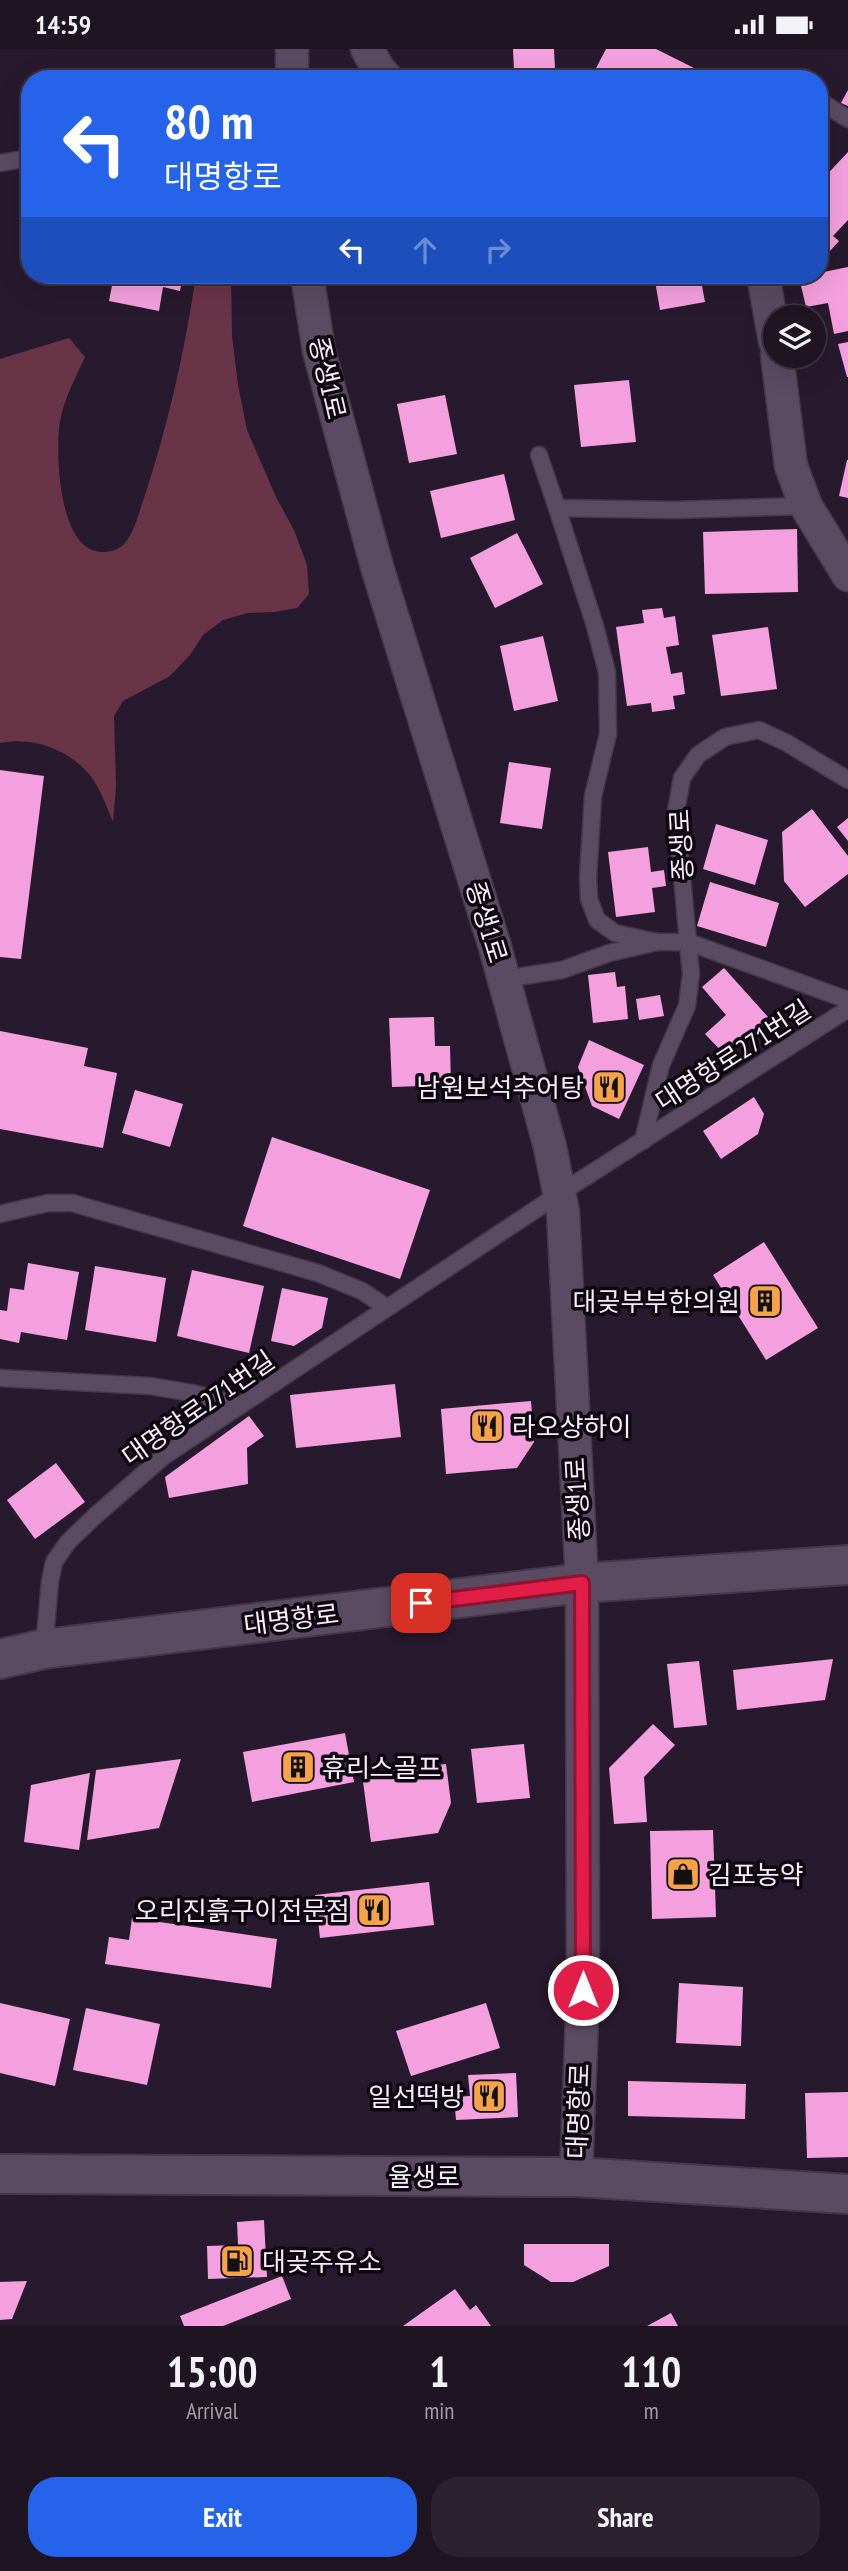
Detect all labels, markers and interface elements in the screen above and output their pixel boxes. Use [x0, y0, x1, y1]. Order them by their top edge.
text: 14:59 [35, 8, 91, 41]
text: 80 m [164, 89, 253, 153]
icon: left [49, 98, 140, 189]
text: 대명항로 [164, 155, 282, 197]
icon: left [333, 231, 371, 269]
icon: ahead [406, 231, 444, 269]
icon: right [479, 231, 517, 269]
map controls [763, 305, 826, 368]
button: layers [763, 305, 826, 368]
street label: 종생1로 [303, 334, 353, 422]
street label: 종생로 [663, 808, 699, 882]
street label: 종생1로 [459, 877, 515, 967]
street label: 대명항로271번길 [649, 993, 817, 1117]
restaurant icon: 남원보석추어탕 [590, 1068, 628, 1106]
place label: 남원보석추어탕 [417, 1071, 584, 1104]
building icon: 대곶부부한의원 [746, 1282, 784, 1320]
place label: 대곶부부한의원 [573, 1285, 740, 1318]
street label: 대명항로271번길 [115, 1343, 281, 1473]
restaurant icon: 라오샹하이 [468, 1407, 506, 1445]
place label: 라오샹하이 [512, 1410, 632, 1443]
street label: 종생1로 [558, 1456, 596, 1542]
pin [391, 1573, 451, 1633]
icon: arrive [402, 1584, 440, 1622]
street label: 대명항로 [242, 1597, 340, 1641]
building icon: 휴리스골프 [279, 1748, 317, 1786]
place label: 휴리스골프 [322, 1751, 442, 1784]
shop icon: 김포농약 [664, 1855, 702, 1893]
place label: 김포농약 [708, 1858, 804, 1891]
restaurant icon: 오리진흙구이전문점 [355, 1891, 393, 1929]
place label: 오리진흙구이전문점 [135, 1894, 350, 1927]
position arrow [546, 1953, 620, 2027]
street label: 대명항로 [560, 2063, 596, 2159]
restaurant icon: 일선떡방 [470, 2077, 508, 2115]
place label: 일선떡방 [368, 2080, 464, 2113]
street label: 율생로 [388, 2160, 460, 2193]
fuel station icon: 대곶주유소 [218, 2242, 256, 2280]
place label: 대곶주유소 [262, 2245, 382, 2278]
text: 15:00 [167, 2344, 258, 2399]
text: 1 [429, 2344, 449, 2399]
text: 110 [621, 2344, 681, 2399]
text: Arrival [186, 2396, 238, 2425]
text: min [424, 2396, 454, 2425]
text: m [644, 2396, 659, 2425]
button: Exit [28, 2477, 417, 2557]
button: Share [431, 2477, 820, 2557]

